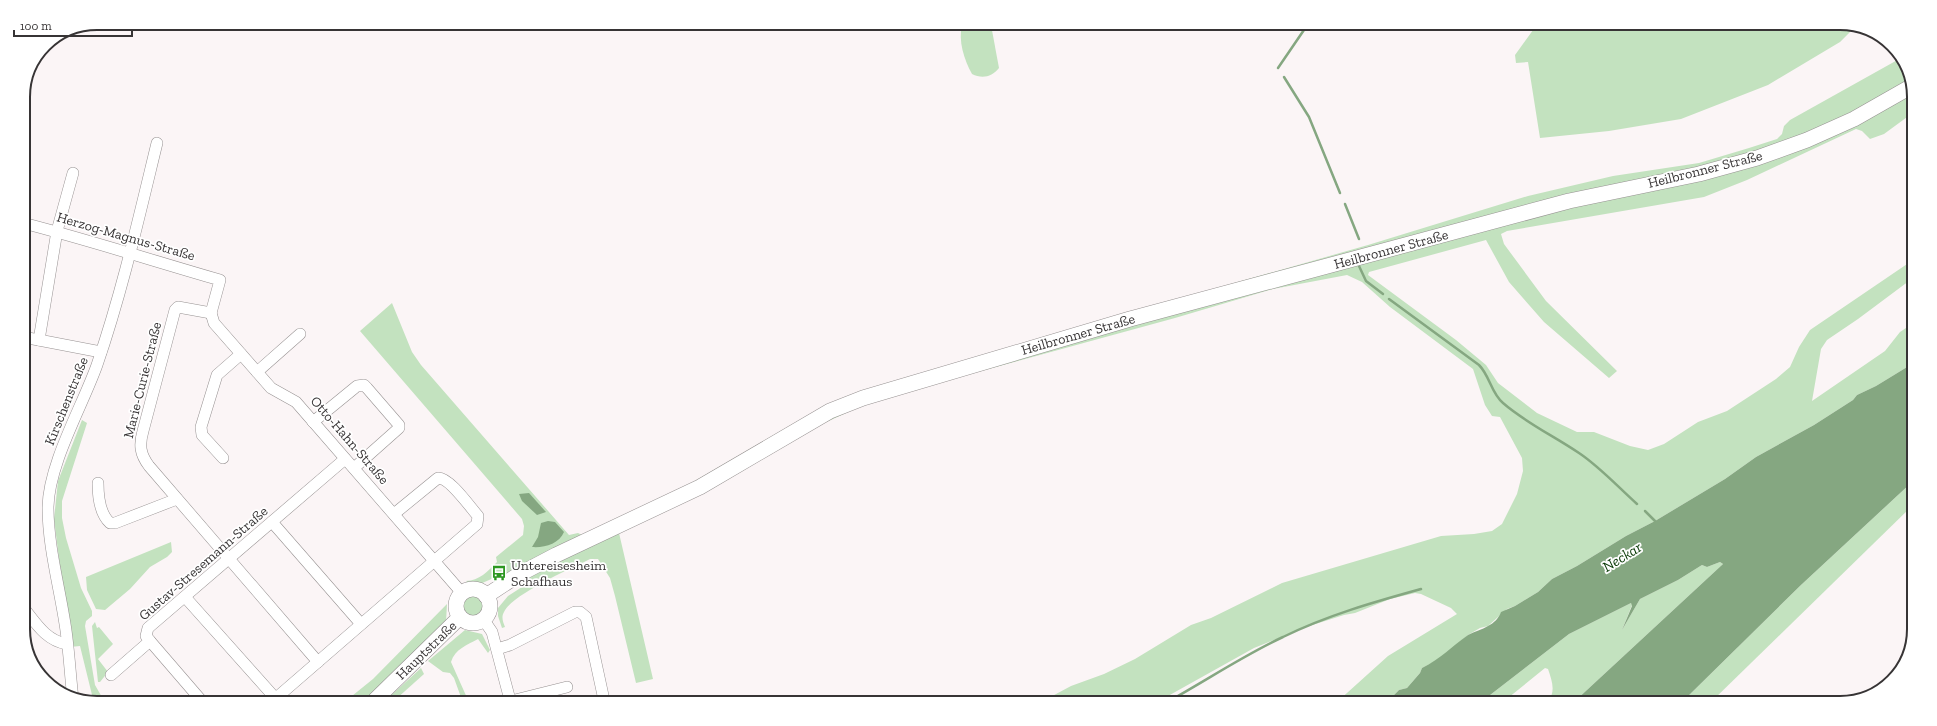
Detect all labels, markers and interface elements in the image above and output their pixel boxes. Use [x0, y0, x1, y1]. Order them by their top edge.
scale bar [14, 12, 132, 38]
text: 100 m [20, 19, 52, 33]
street label: Heilbronner Straße [1646, 147, 1765, 192]
street label: Herzog-Magnus-Straße [55, 209, 197, 264]
street label: Heilbronner Straße [1332, 226, 1450, 273]
street label: Heilbronner Straße [1019, 310, 1137, 359]
street label: Marie-Curie-Straße [120, 320, 165, 440]
street label: Kirschenstraße [41, 354, 92, 448]
street label: Otto-Hahn-Straße [307, 393, 393, 488]
street label: Gustav-Stresemann-Straße [135, 502, 272, 624]
water label: Neckar [1599, 538, 1646, 576]
place label: Untereisesheim Schafhaus [511, 557, 606, 590]
bus stop icon: Untereisesheim Schafhaus [490, 564, 508, 582]
street label: Hauptstraße [393, 617, 460, 683]

